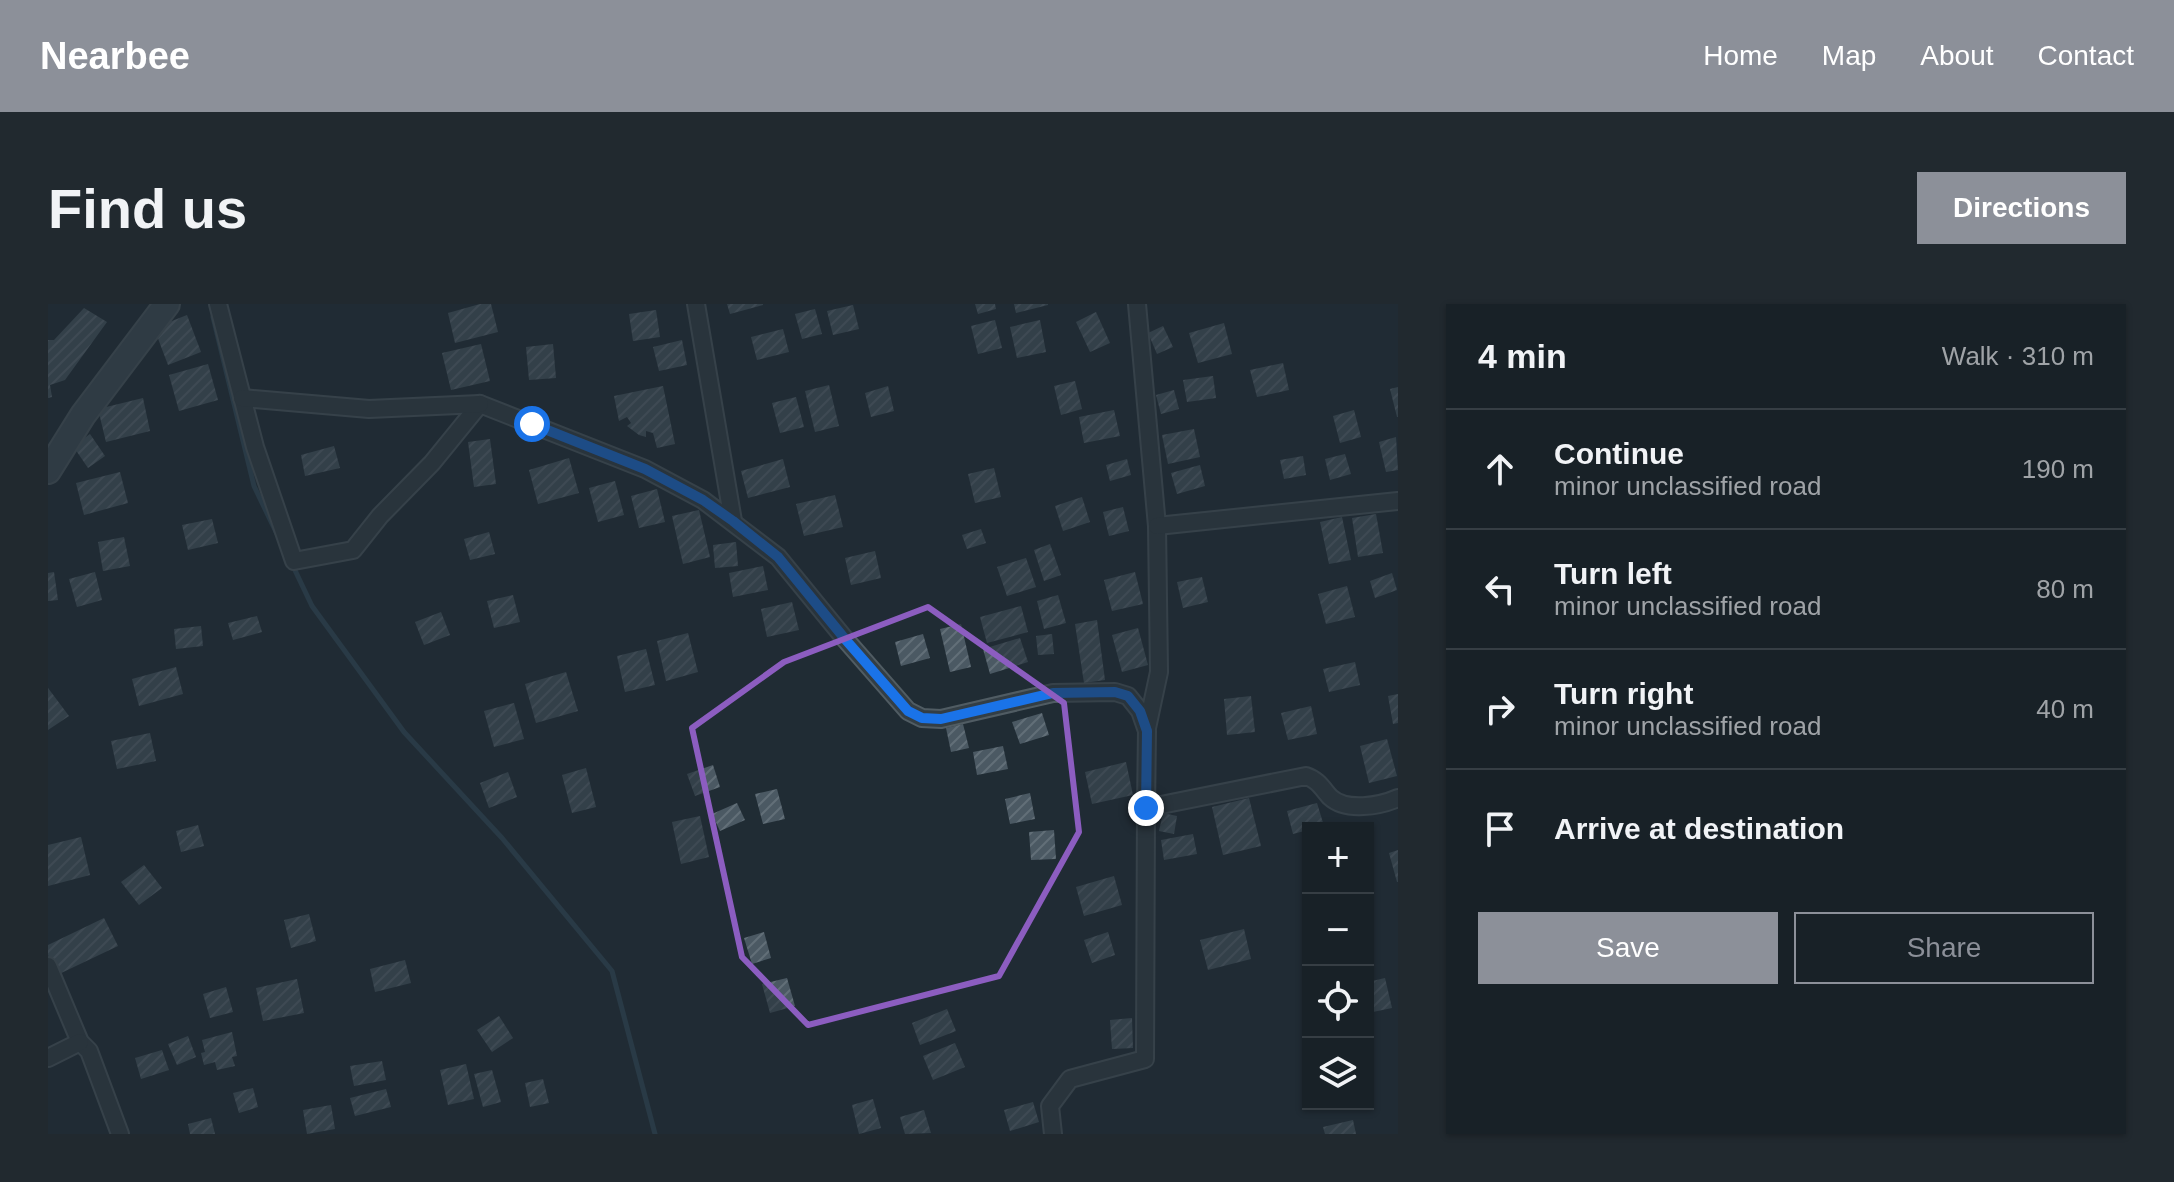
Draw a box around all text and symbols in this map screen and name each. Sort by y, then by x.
text: Nearbee [40,35,190,77]
text: Home [1703,40,1778,71]
text: Map [1822,40,1876,71]
text: About [1920,40,1994,71]
text: Contact [2038,40,2134,71]
button: Directions [1917,172,2126,244]
text: Find us [48,177,247,240]
text: 4 min [1478,337,1567,375]
text: Walk · 310 m [1942,341,2094,371]
route start [514,406,550,442]
text: Continue [1554,437,1684,470]
icon: ahead [1478,447,1522,491]
text: 190 m [2022,454,2094,484]
text: minor unclassified road [1554,471,1821,501]
text: Turn left [1554,557,1672,590]
icon: left [1478,567,1522,611]
text: 80 m [2036,574,2094,604]
text: minor unclassified road [1554,591,1821,621]
text: Turn right [1554,677,1693,710]
icon: right [1478,687,1522,731]
text: 40 m [2036,694,2094,724]
text: minor unclassified road [1554,711,1821,741]
route end [1128,790,1164,826]
icon: arrive [1478,807,1522,851]
text: Arrive at destination [1554,812,1844,845]
map controls [1302,822,1374,1110]
button: + [1302,822,1374,894]
button: − [1302,894,1374,966]
button: Save [1478,912,1778,984]
button: Share [1794,912,2094,984]
button: locate [1302,966,1374,1038]
button: layers [1302,1038,1374,1110]

